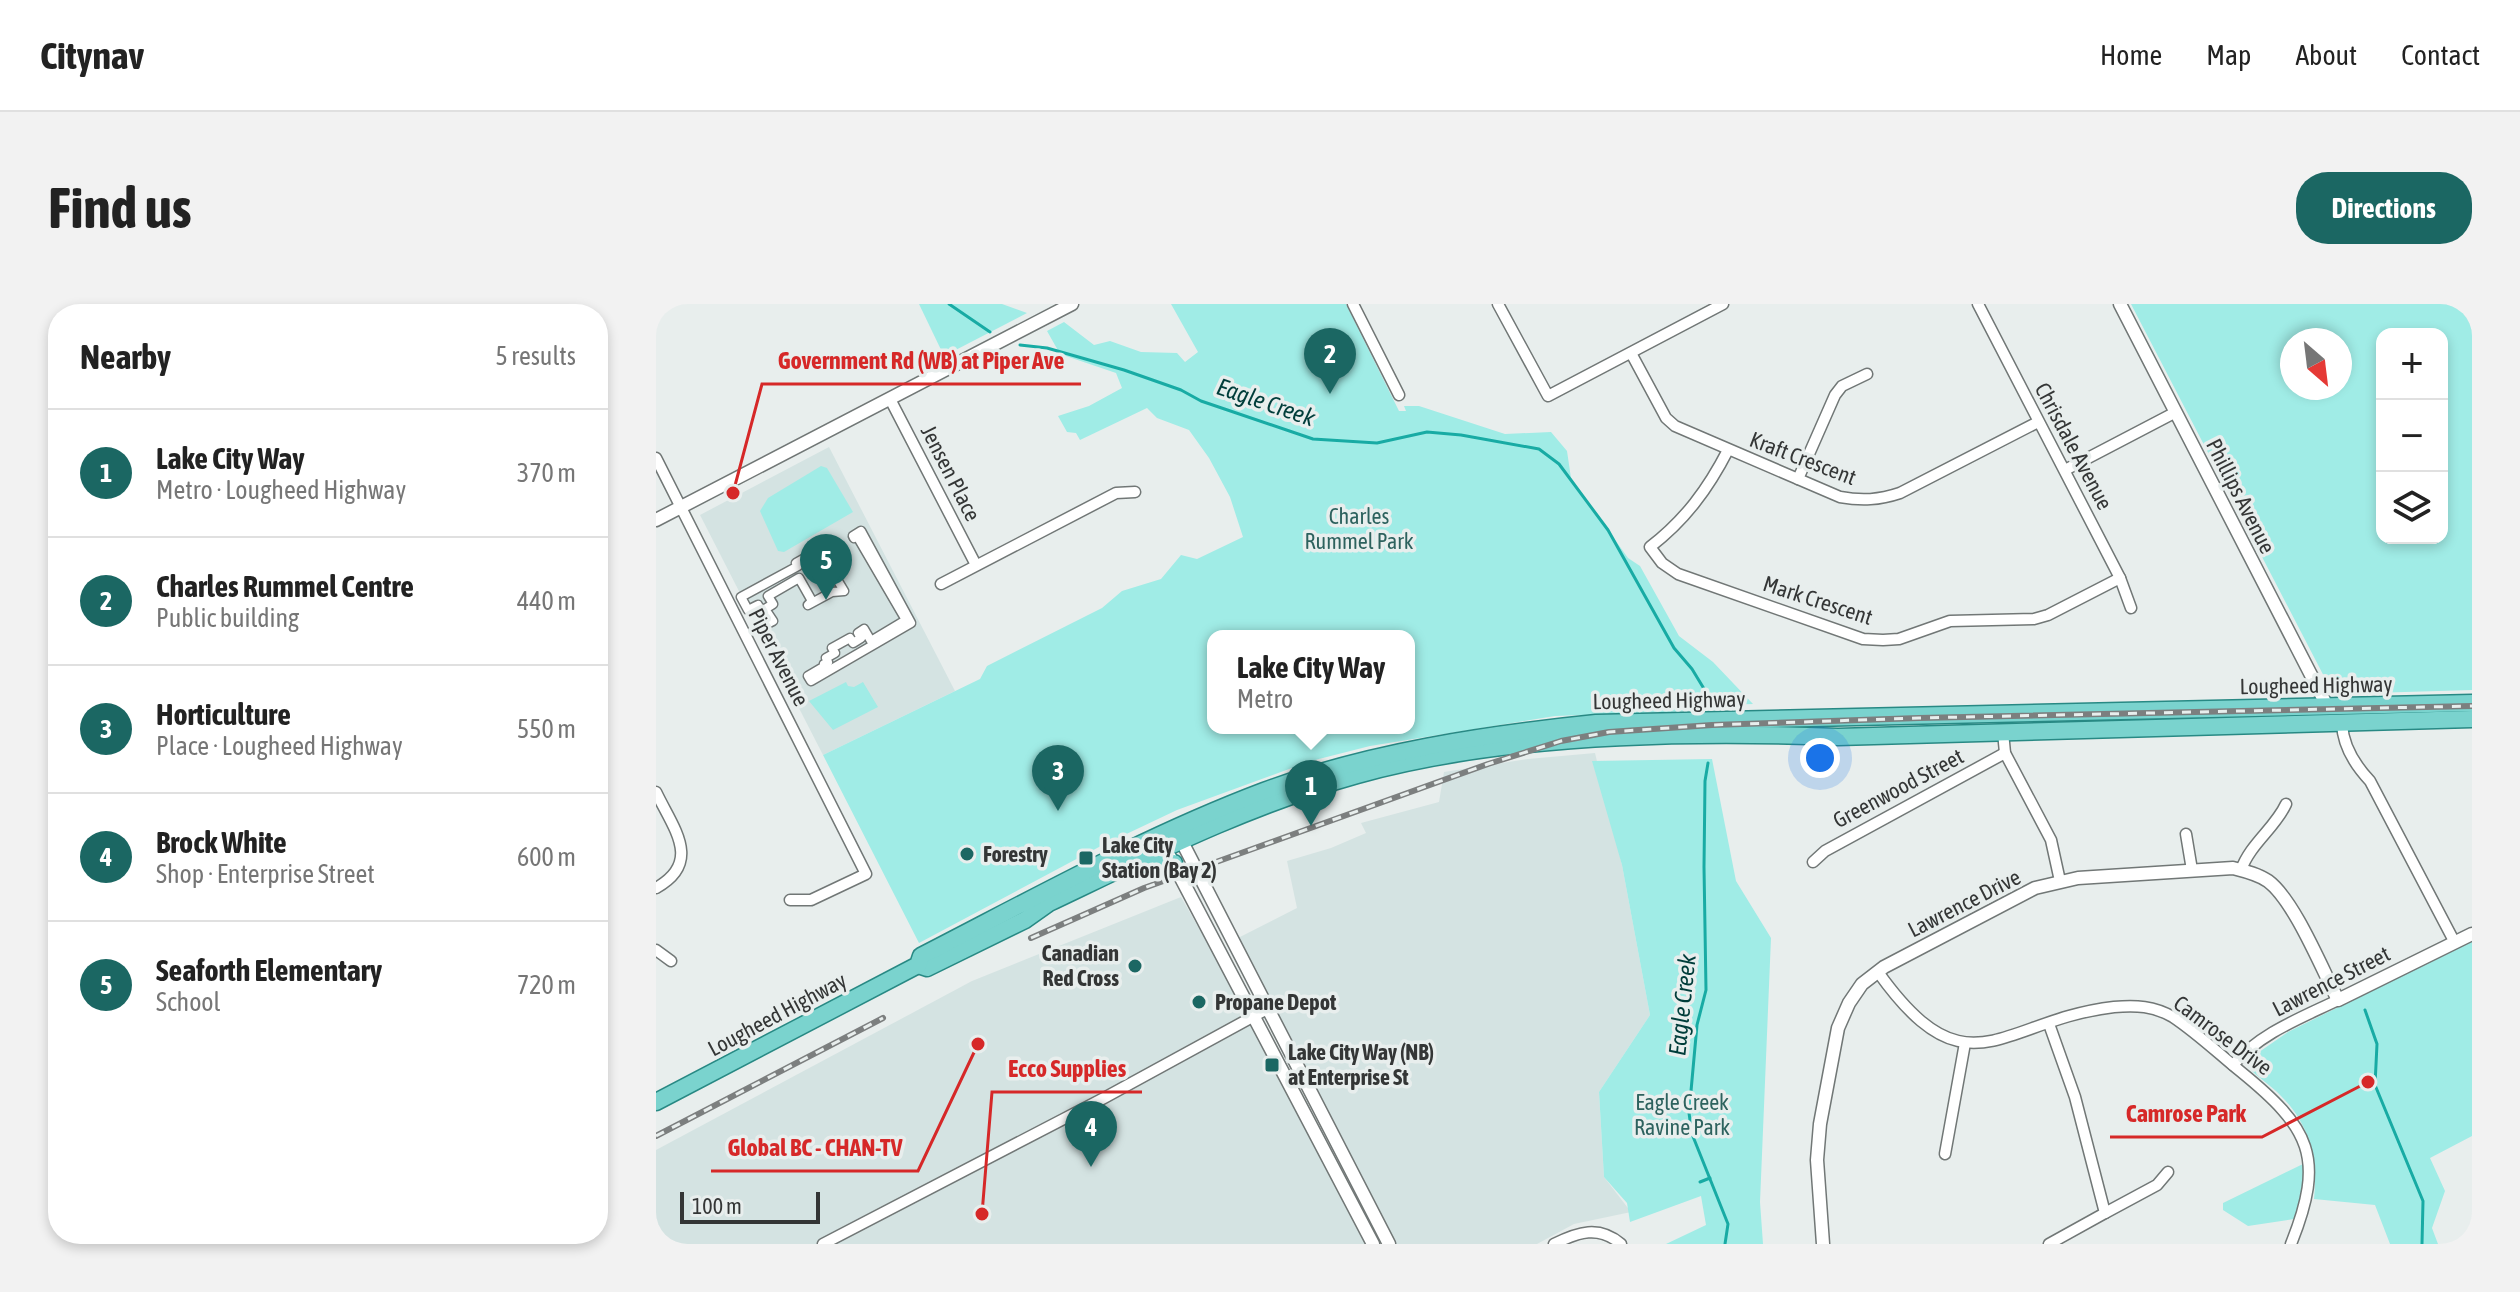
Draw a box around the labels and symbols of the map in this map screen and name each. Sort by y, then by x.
pin: 2 [1304,328,1356,394]
north arrow [2280,328,2352,400]
callout: Government Rd (WB) at Piper Ave [762,336,1081,384]
text: Government Rd (WB) at Piper Ave [778,347,1064,374]
water label: Eagle Creek [1213,373,1319,431]
street label: Chrisdale Avenue [2030,378,2118,514]
street label: Jensen Place [916,421,986,525]
street label: Kraft Crescent [1746,426,1860,490]
street label: Phillips Avenue [2201,434,2281,558]
park label: Charles Rummel Park [1305,503,1414,554]
pin: 5 [800,534,852,600]
street label: Mark Crescent [1760,570,1876,630]
street label: Piper Avenue [743,604,815,710]
street label: Lougheed Highway [2239,671,2393,699]
street label: Lougheed Highway [1592,686,1746,714]
your location [1800,738,1840,778]
street label: Greenwood Street [1828,743,1968,833]
pin: 3 [1032,745,1084,811]
pin: 1 [1285,760,1337,826]
place label: Lake City Station (Bay 2) [1102,832,1217,883]
place label: Forestry [983,841,1048,867]
marker: Forestry [958,845,976,863]
marker: Lake City Station (Bay 2) [1077,849,1095,867]
street label: Lawrence Drive [1903,864,2025,942]
place label: Canadian Red Cross [1042,940,1119,991]
street label: Lawrence Street [2268,940,2394,1022]
water label: Eagle Creek [1663,952,1701,1057]
marker: Canadian Red Cross [1126,957,1144,975]
street label: Lougheed Highway [703,967,851,1061]
place label: Propane Depot [1215,989,1337,1015]
street label: Camrose Drive [2169,990,2277,1080]
marker: Propane Depot [1190,993,1208,1011]
place label: Lake City Way (NB) at Enterprise St [1288,1039,1434,1090]
callout: Ecco Supplies [992,1044,1142,1092]
text: Ecco Supplies [1008,1055,1127,1082]
marker: Lake City Way (NB) at Enterprise St [1263,1056,1281,1074]
park label: Eagle Creek Ravine Park [1634,1089,1730,1140]
callout: Camrose Park [2110,1089,2262,1137]
text: Camrose Park [2126,1100,2247,1127]
pin: 4 [1065,1101,1117,1167]
callout: Global BC - CHAN-TV [711,1123,918,1171]
text: Global BC - CHAN-TV [728,1134,903,1161]
scale bar [680,1188,820,1224]

